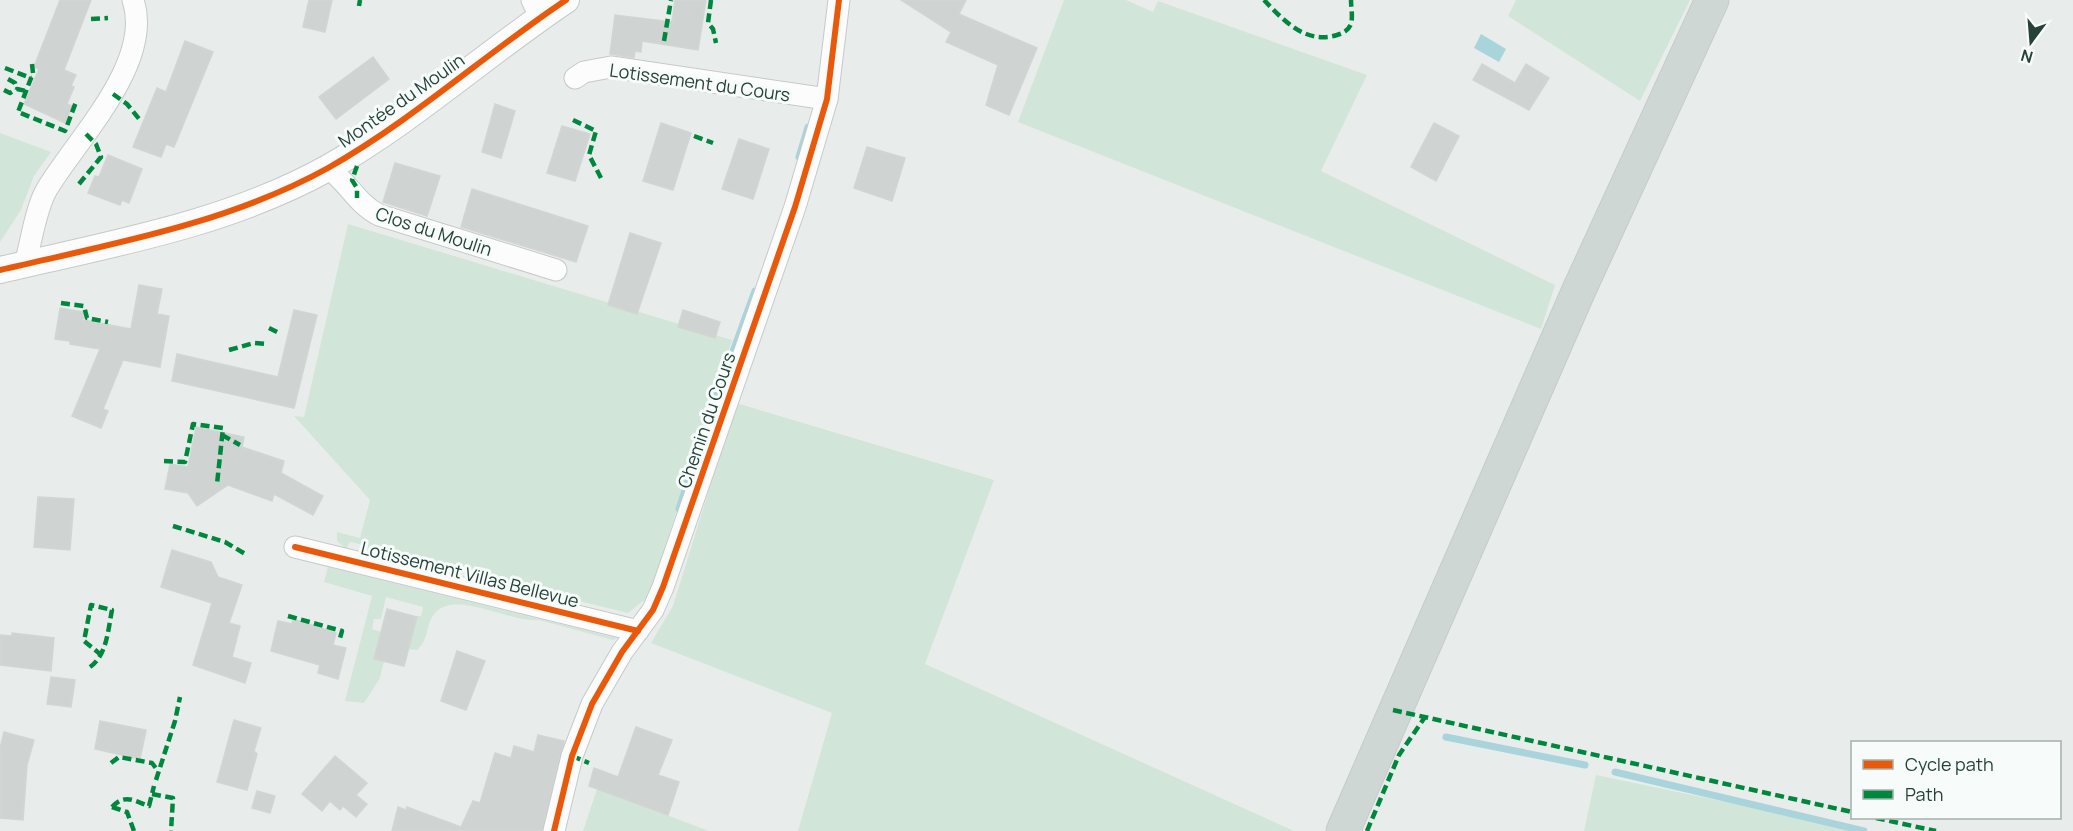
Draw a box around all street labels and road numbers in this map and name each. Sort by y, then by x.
street label: Montée du Moulin [333,47,469,153]
street label: Lotissement du Cours [608,57,792,107]
street label: Clos du Moulin [373,201,495,261]
street label: Chemin du Cours [671,349,741,491]
street label: Lotissement Villas Bellevue [358,535,582,613]

